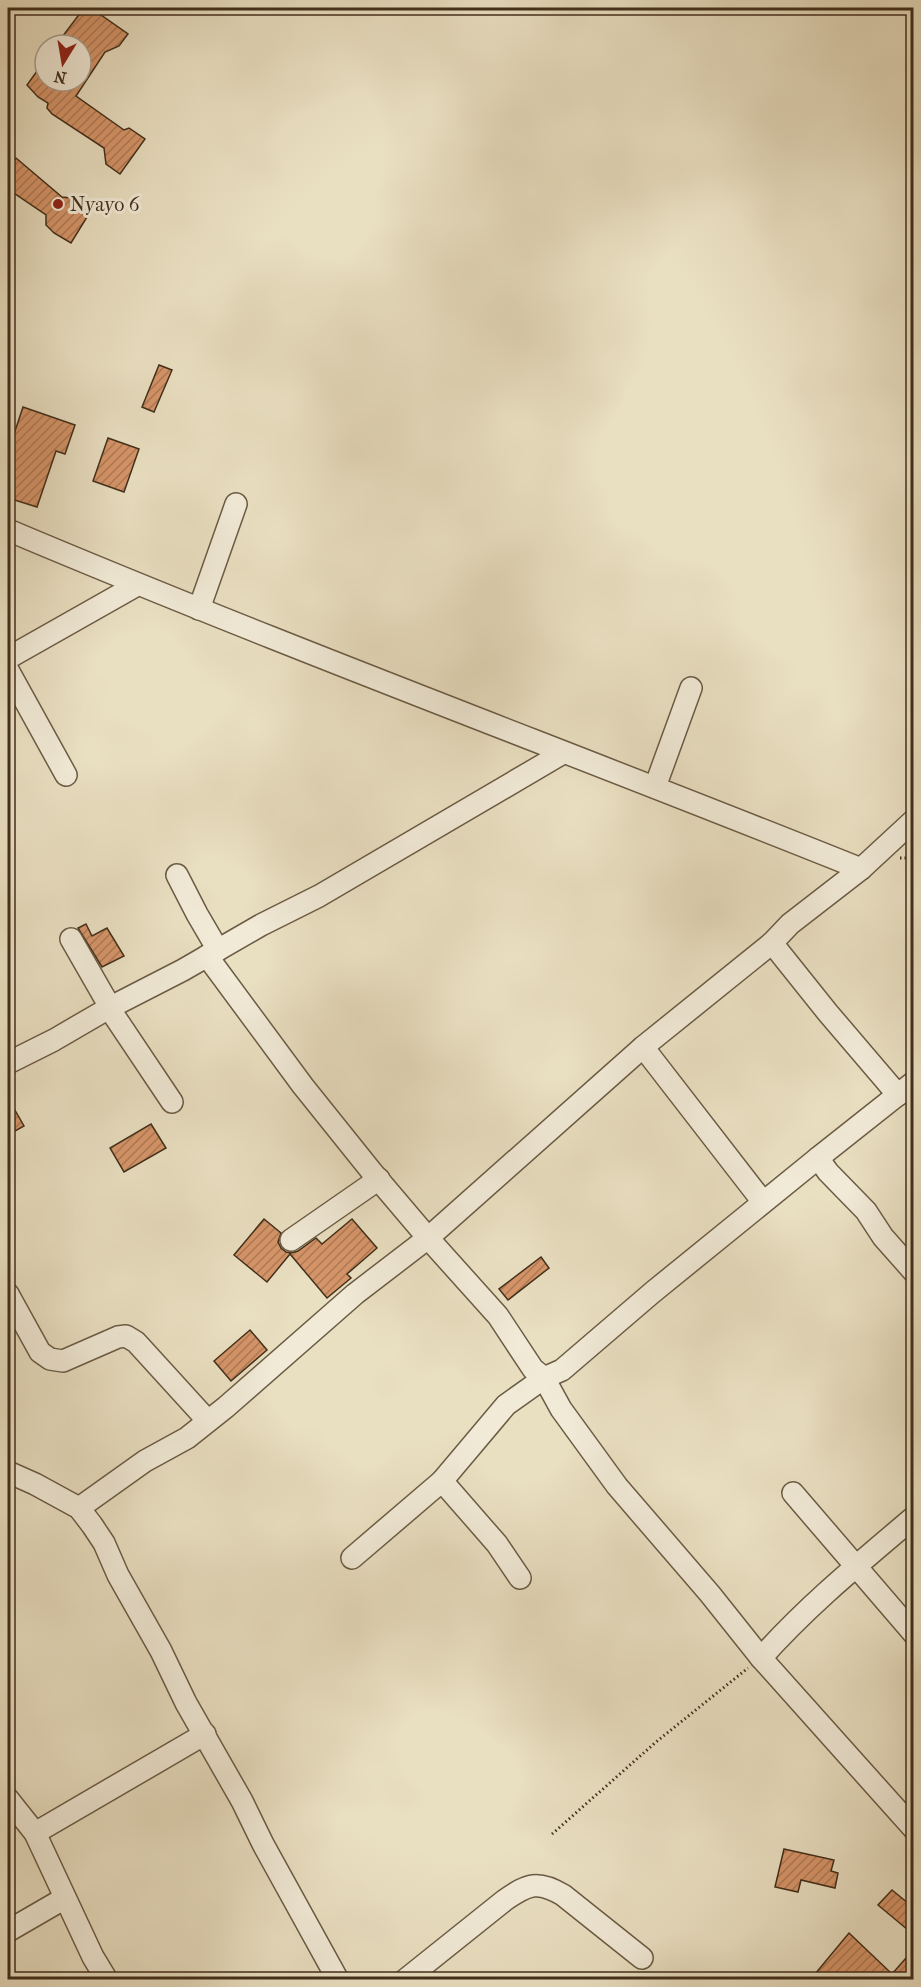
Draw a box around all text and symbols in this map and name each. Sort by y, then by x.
north arrow [33,33,93,93]
text: N [52,67,68,88]
place label: Nyayo 6 [70,193,140,216]
marker: Nyayo 6 [51,197,65,211]

